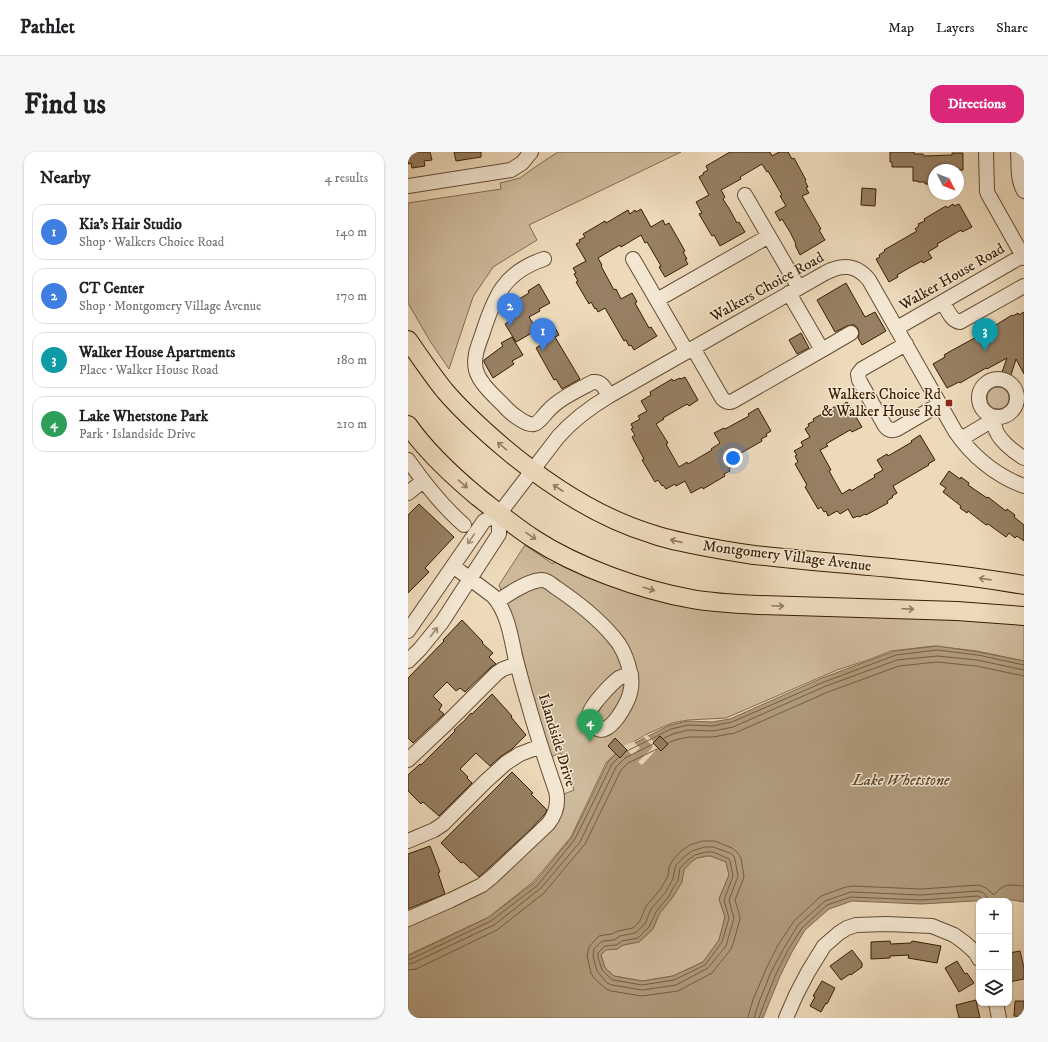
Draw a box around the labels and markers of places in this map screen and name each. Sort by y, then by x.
pin: 2 [497,293,523,326]
pin: 1 [530,318,556,351]
pin: 3 [972,318,998,351]
place label: Walkers Choice Rd & Walker House Rd [821,385,942,421]
marker: Walkers Choice Rd & Walker House Rd [944,398,954,408]
pin: 4 [577,709,603,742]

